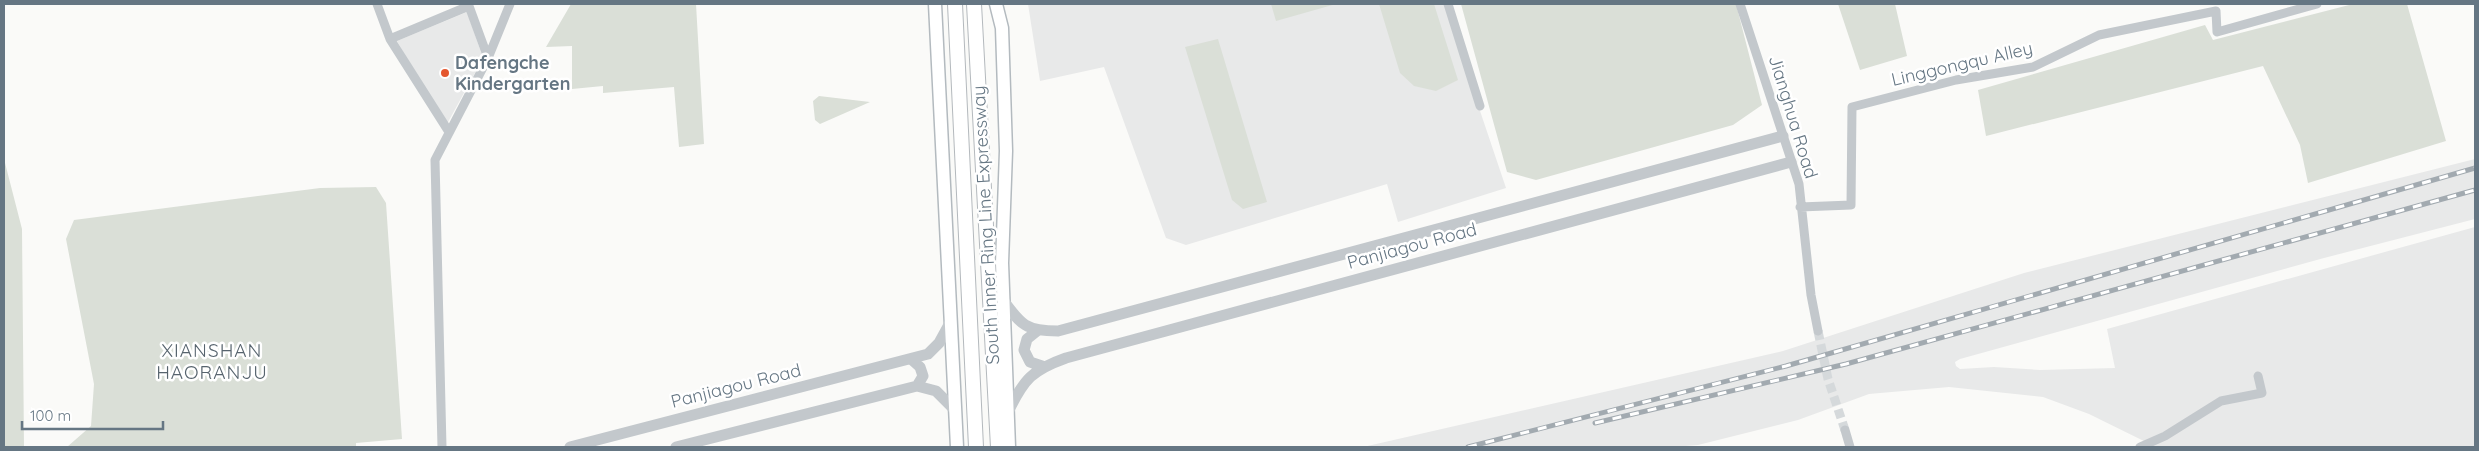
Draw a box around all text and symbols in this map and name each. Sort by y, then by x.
street label: Linggongqu Alley [1889,36,2035,91]
place label: Dafengche Kindergarten [455,51,570,95]
street label: Jianghua Road [1764,52,1823,181]
marker: Dafengche Kindergarten [439,67,451,79]
street label: South Inner Ring Line Expressway [967,85,1004,365]
street label: Panjiagou Road [1345,217,1479,274]
district label: XIANSHAN HAORANJU [156,338,268,384]
street label: Panjiagou Road [669,358,803,413]
scale bar [22,398,164,430]
text: 100 m [30,406,71,425]

